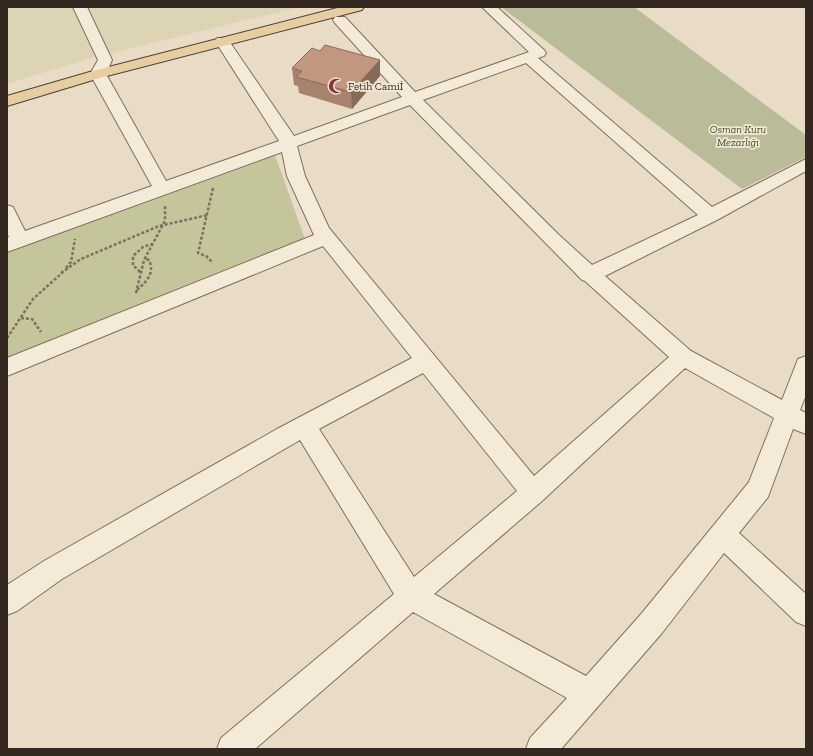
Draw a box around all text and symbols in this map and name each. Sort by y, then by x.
mosque icon: Fetih Camiİ [327,77,345,95]
place label: Fetih Camiİ [348,80,404,93]
park label: Osman Kuru Mezarlığı [710,123,767,149]

